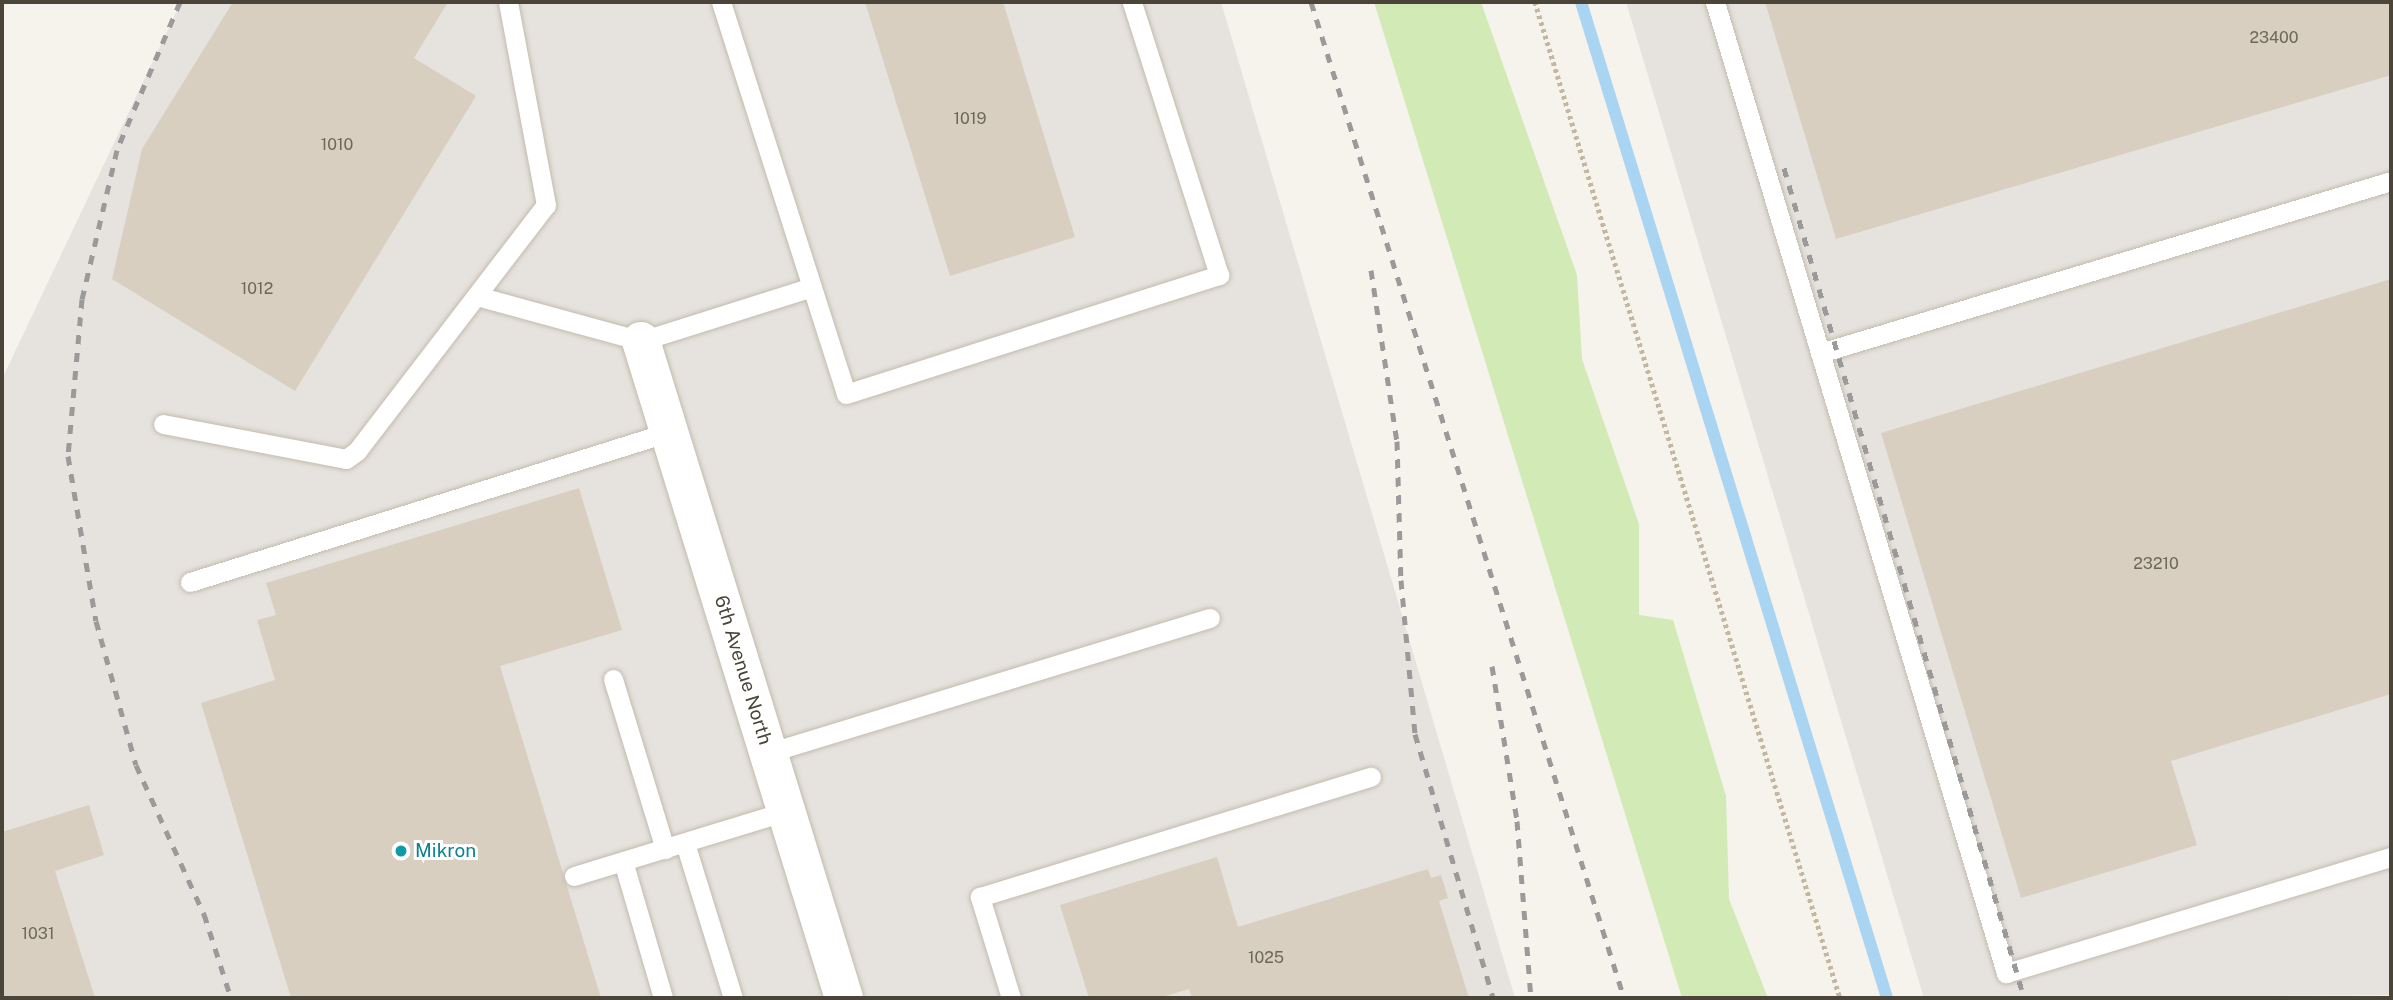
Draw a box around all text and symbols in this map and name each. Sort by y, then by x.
house number: 23400 [2249,28,2299,48]
house number: 1019 [954,109,986,129]
house number: 1010 [321,135,353,155]
house number: 1012 [241,279,273,299]
house number: 23210 [2133,554,2179,574]
street label: 6th Avenue North [709,593,777,747]
place label: Mikron [415,840,476,862]
marker: Mikron [393,843,409,859]
house number: 1031 [22,924,54,944]
house number: 1025 [1248,948,1284,968]

